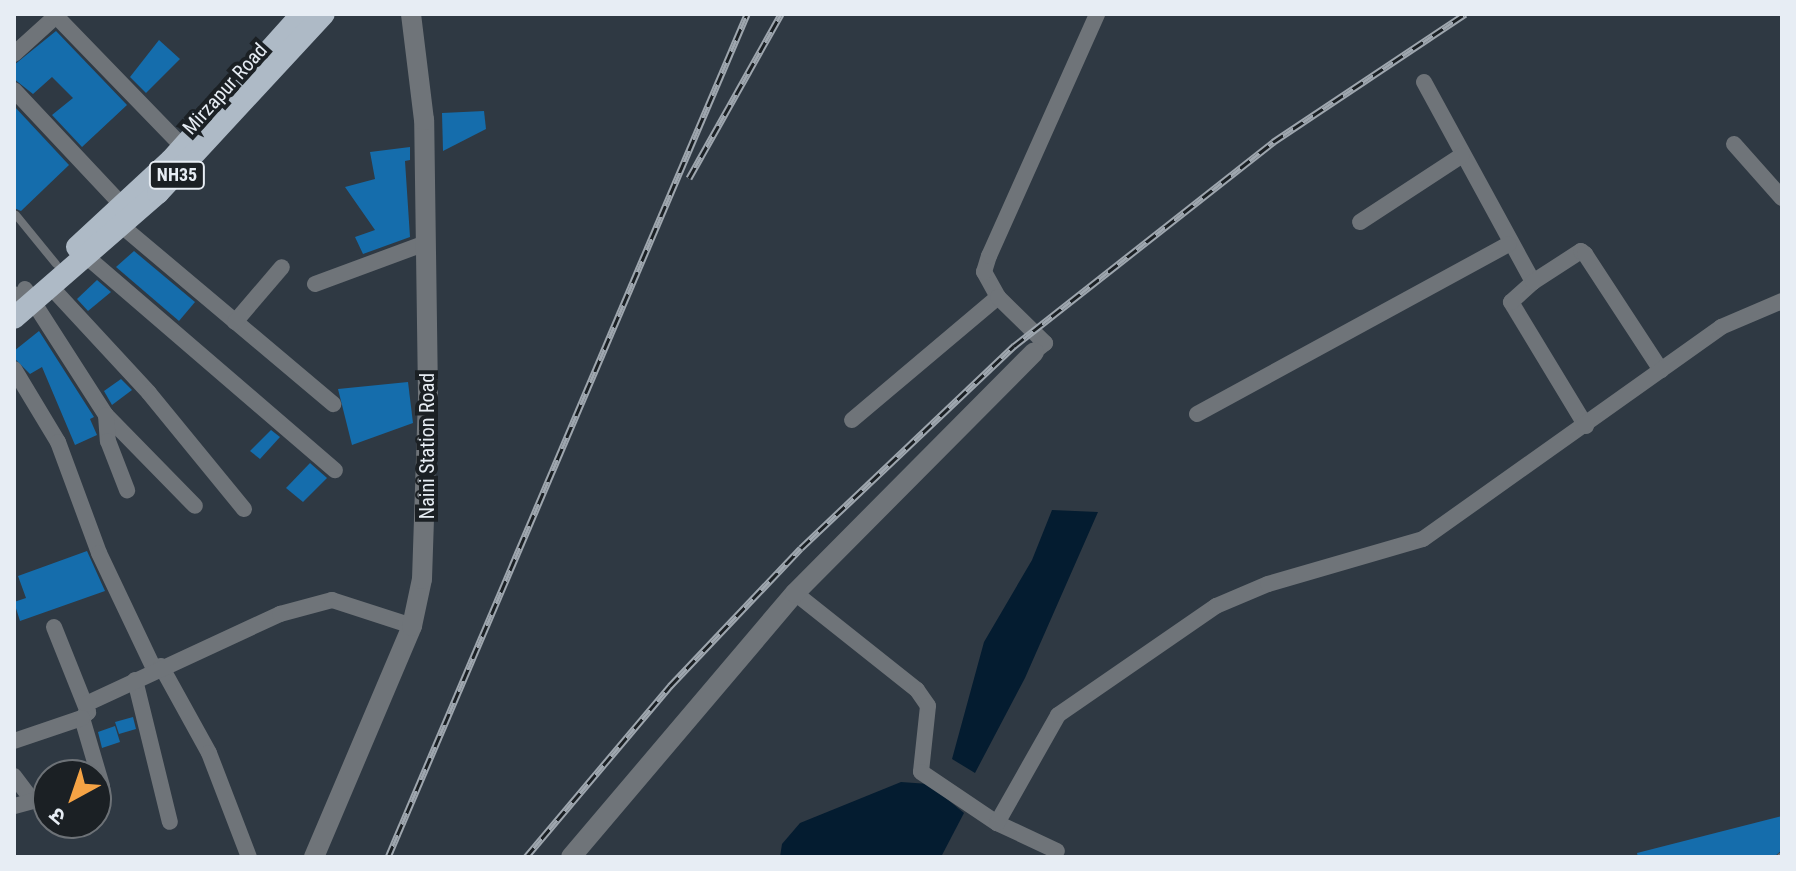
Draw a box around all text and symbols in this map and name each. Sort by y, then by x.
street label: Mirzapur Road [178,38,272,140]
road number: NH35 [147,161,207,189]
street label: Naini Station Road [415,373,439,519]
north arrow [32,759,112,839]
text: उ [45,803,71,830]

